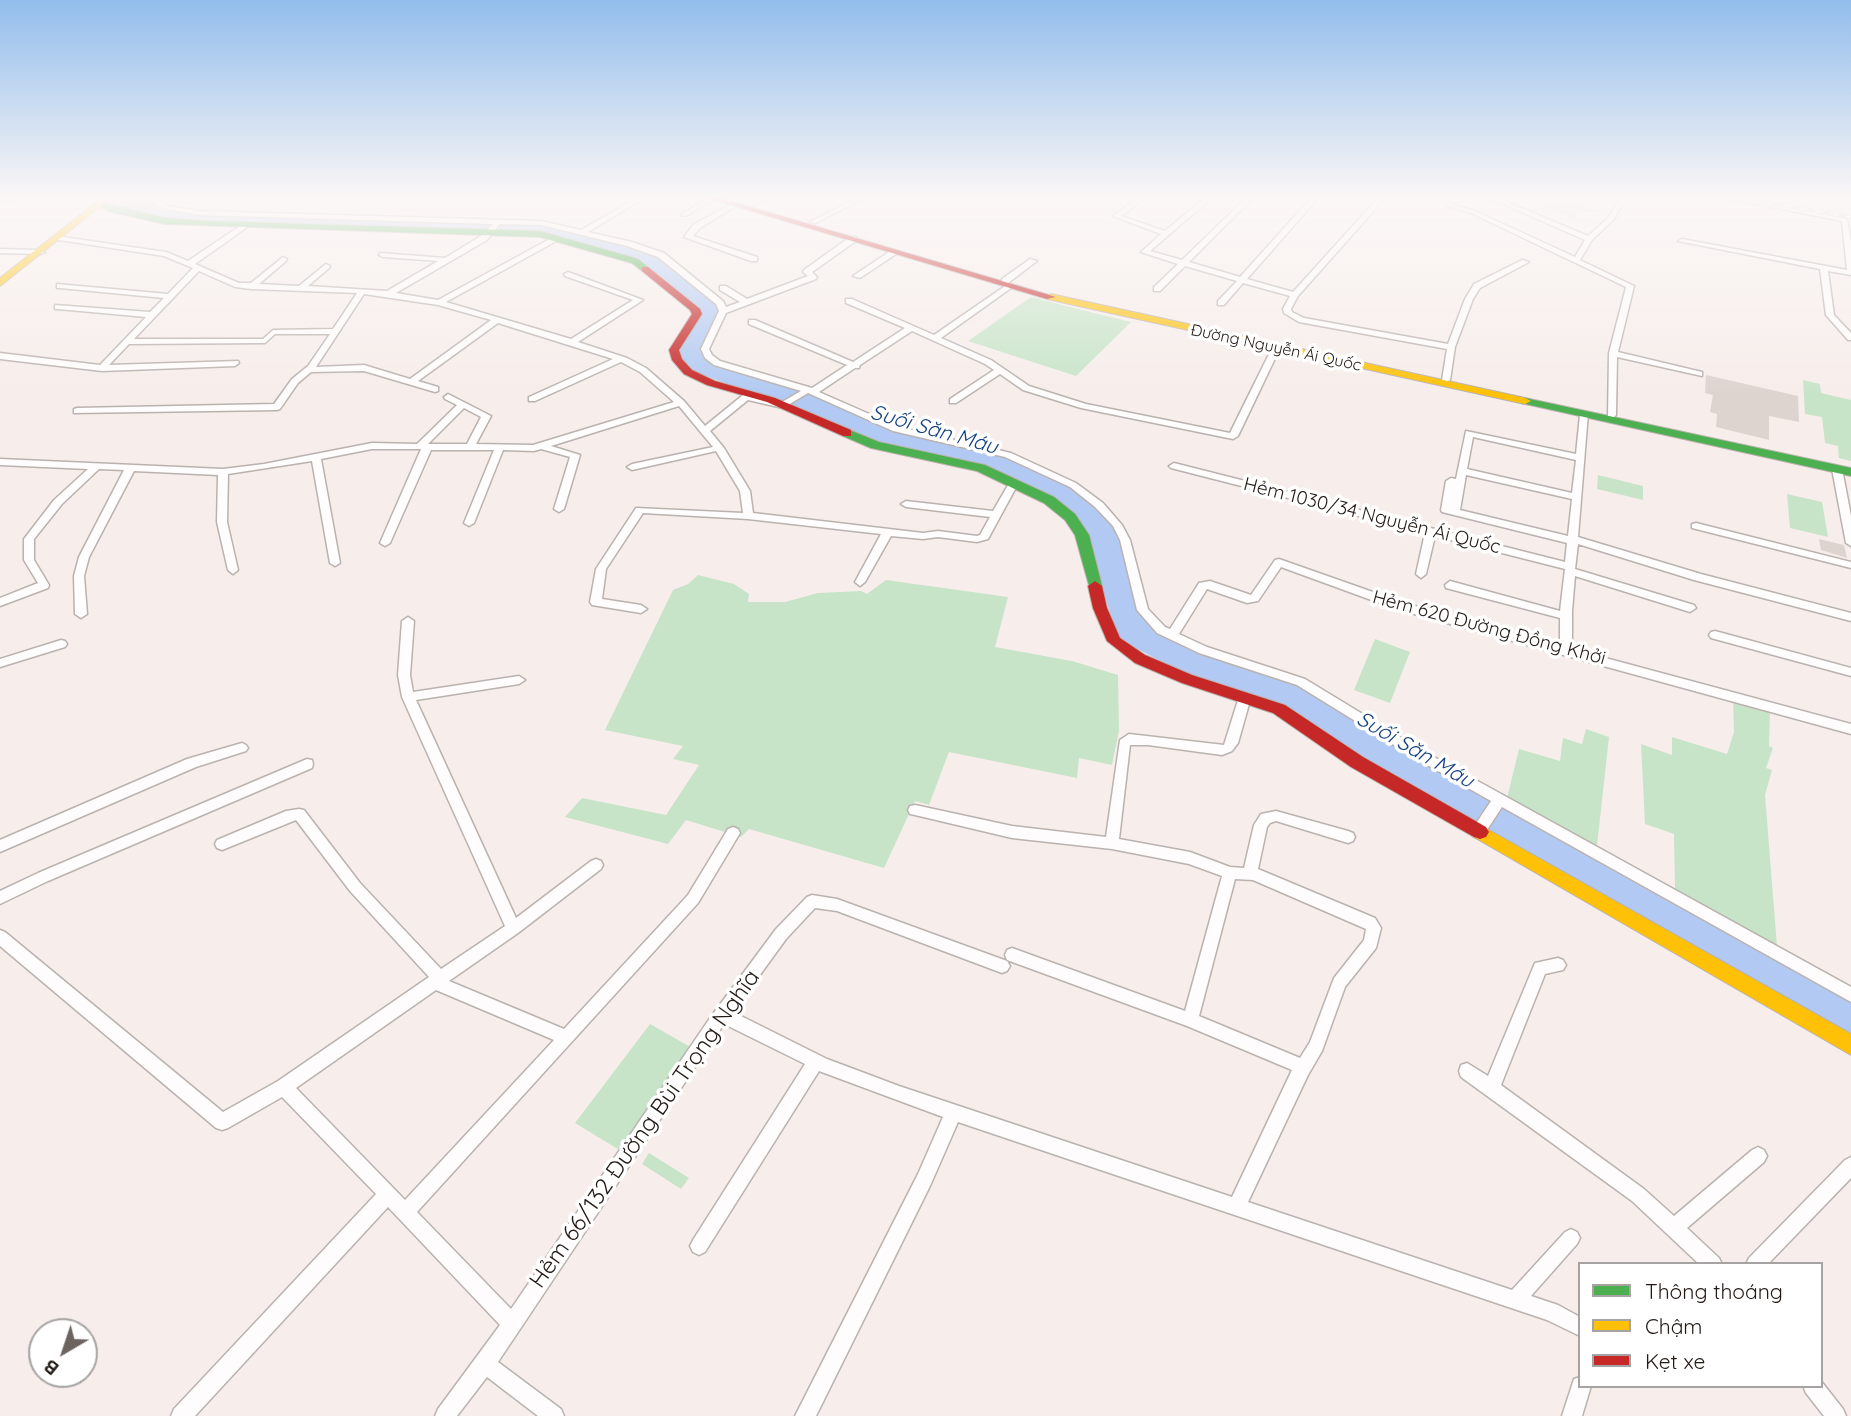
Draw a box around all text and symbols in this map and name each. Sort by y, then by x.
street label: Đường Nguyễn Ái Quốc [1189,321,1363,375]
water label: Suối Săn Máu [868,400,1000,460]
street label: Hẻm 1030/34 Nguyễn Ái Quốc [1241,473,1503,559]
street label: Hẻm 620 Đường Đồng Khởi [1370,586,1608,670]
water label: Suối Săn Máu [1352,706,1478,794]
street label: Hẻm 66/132 Đường Bùi Trọng Nghĩa [524,965,766,1293]
legend [1578,1262,1823,1388]
text: Thông thoáng [1645,1278,1783,1304]
text: Chậm [1645,1313,1703,1339]
north arrow [28,1318,98,1388]
text: Kẹt xe [1645,1348,1705,1374]
text: B [39,1355,63,1381]

